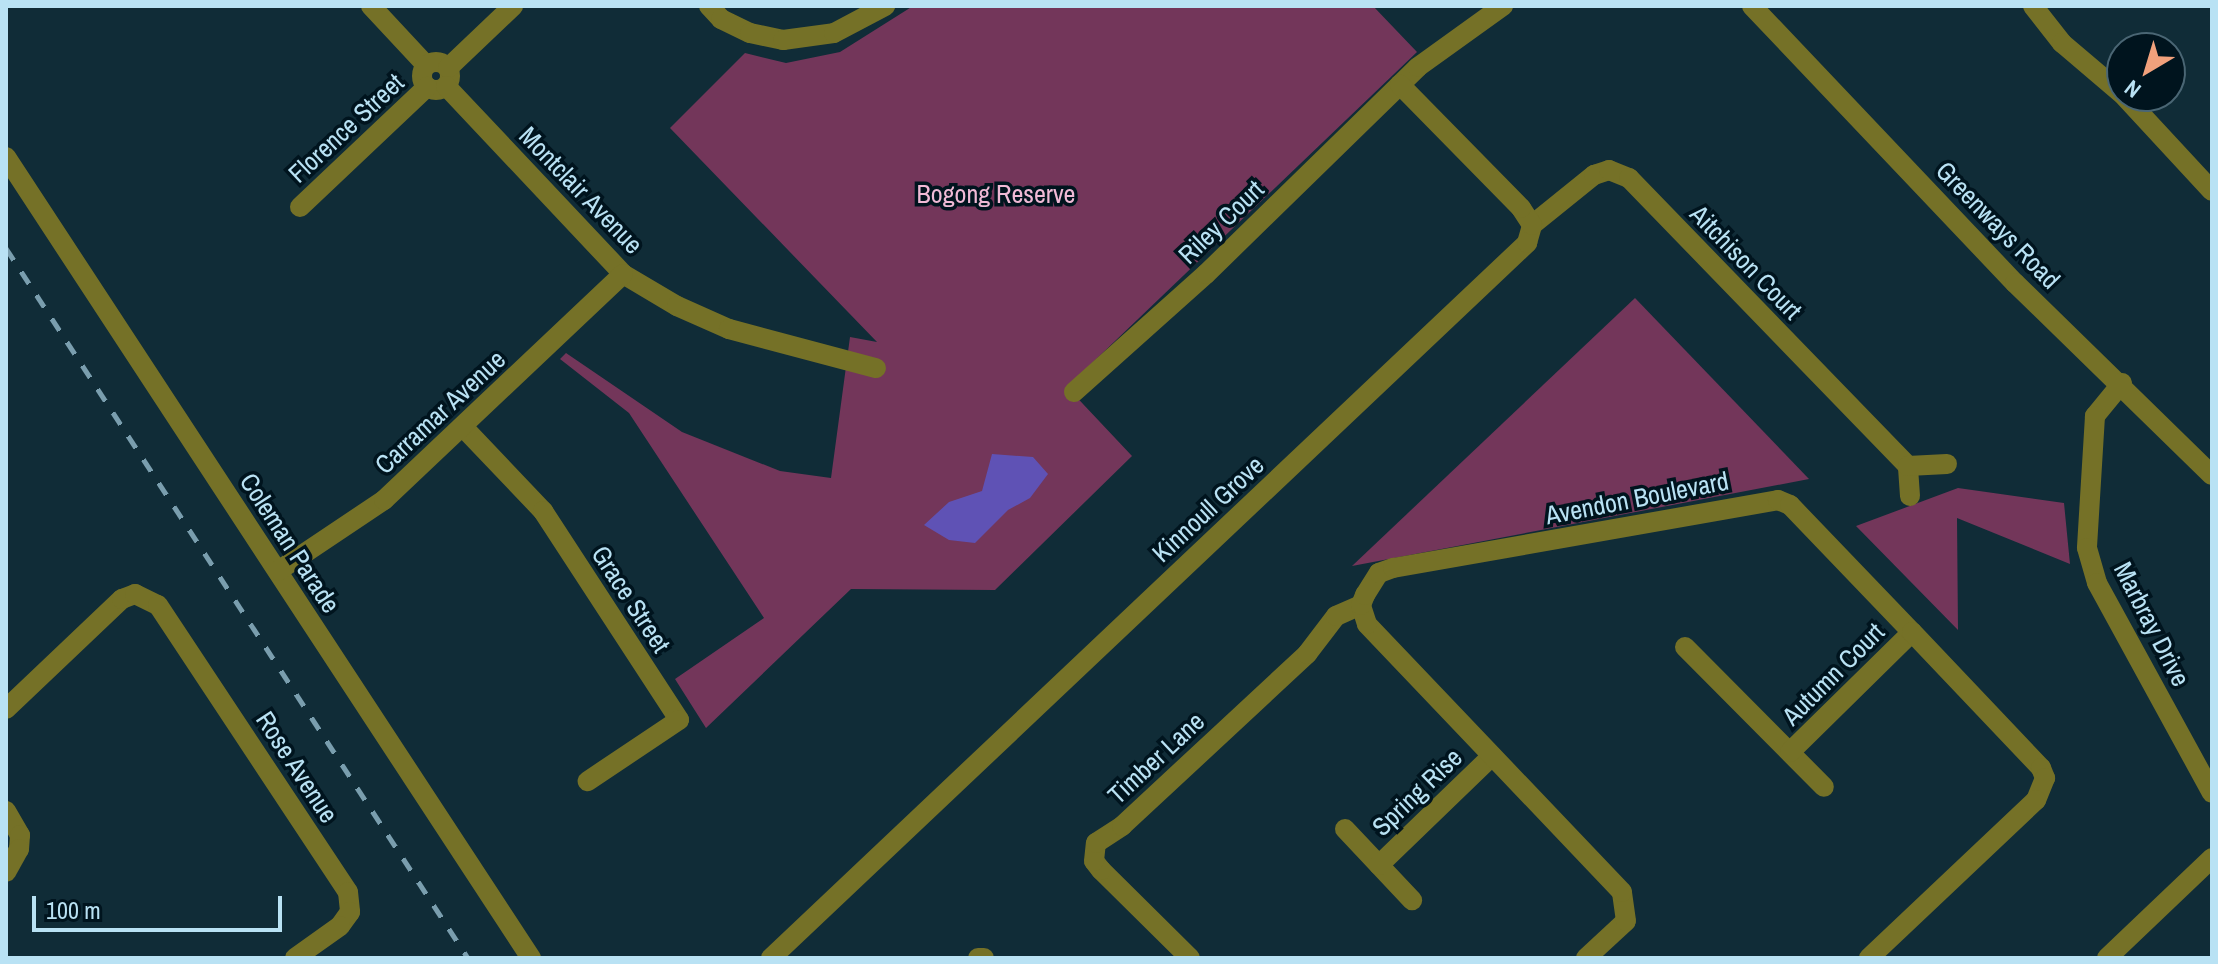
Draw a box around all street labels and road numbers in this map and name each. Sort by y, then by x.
street label: Florence Street [282,67,410,189]
street label: Montclair Avenue [512,120,650,260]
street label: Greenways Road [1930,155,2066,295]
street label: Riley Court [1172,174,1270,270]
street label: Aitchison Court [1684,198,1808,326]
street label: Carramar Avenue [368,343,512,481]
street label: Kinnoull Grove [1146,450,1270,568]
street label: Avendon Boulevard [1543,465,1731,531]
street label: Coleman Parade [233,467,347,619]
street label: Grace Street [585,540,677,658]
street label: Marbray Drive [2107,557,2197,691]
street label: Autumn Court [1775,616,1891,732]
street label: Rose Avenue [249,705,345,829]
street label: Timber Lane [1101,706,1211,810]
street label: Spring Rise [1366,742,1468,842]

